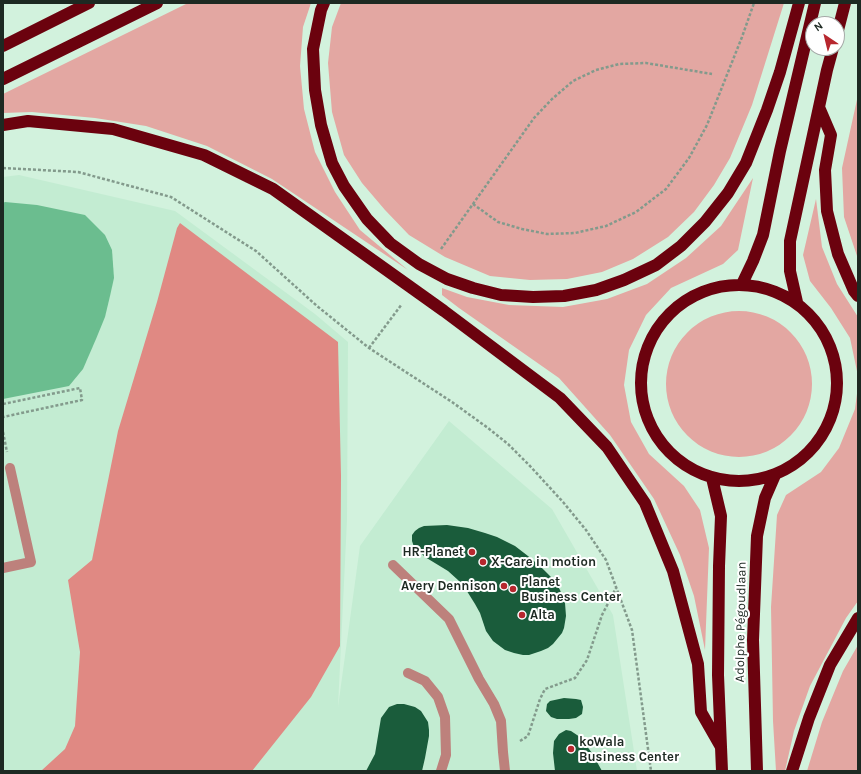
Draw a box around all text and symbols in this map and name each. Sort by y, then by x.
north arrow [805,16,845,56]
text: N [811,19,825,34]
place label: HR-Planet [402,544,464,560]
marker: HR-Planet [467,547,477,557]
place label: X-Care in motion [491,554,596,570]
marker: X-Care in motion [478,557,488,567]
street label: Adolphe Pégoudlaan [732,561,750,683]
place label: Planet Business Center [521,574,621,605]
place label: Avery Dennison [401,578,496,594]
marker: Avery Dennison [499,581,509,591]
marker: Planet Business Center [508,584,518,594]
place label: Alta [530,607,555,623]
marker: Alta [517,610,527,620]
place label: koWala Business Center [579,734,679,765]
marker: koWala Business Center [566,744,576,754]

